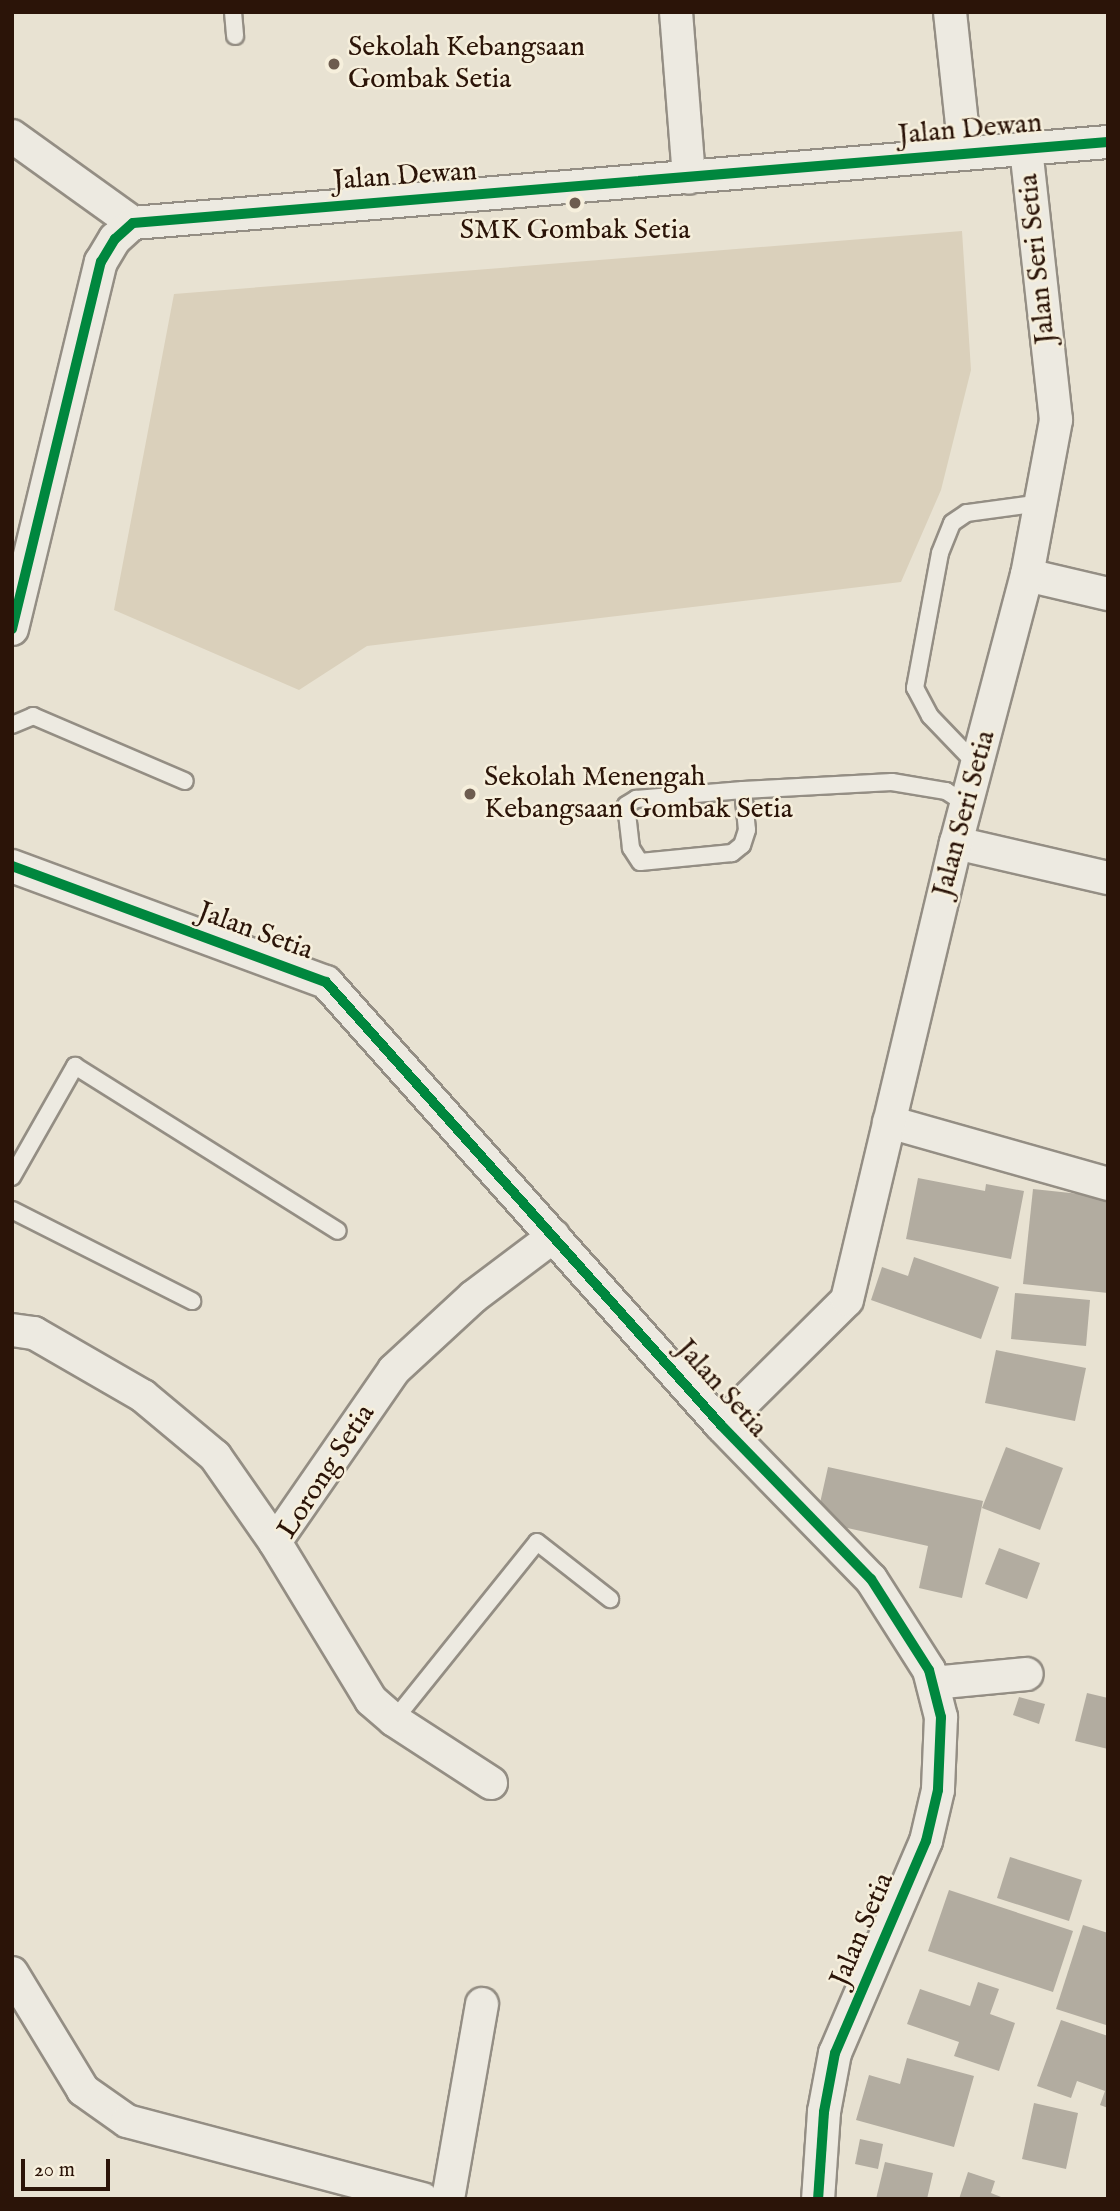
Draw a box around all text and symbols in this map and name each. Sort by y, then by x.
place label: Sekolah Kebangsaan Gombak Setia [348,31,585,97]
marker: Sekolah Kebangsaan Gombak Setia [326,56,342,72]
street label: Jalan Dewan [897,107,1043,153]
street label: Jalan Dewan [332,155,478,199]
street label: Jalan Seri Setia [1012,172,1064,346]
marker: SMK Gombak Setia [567,195,583,211]
place label: SMK Gombak Setia [460,214,690,248]
street label: Jalan Seri Setia [927,727,1003,901]
place label: Sekolah Menengah Kebangsaan Gombak Setia [484,761,793,827]
marker: Sekolah Menengah Kebangsaan Gombak Setia [462,786,478,802]
street label: Jalan Setia [193,896,317,968]
street label: Jalan Setia [668,1333,774,1445]
street label: Lorong Setia [271,1399,383,1545]
street label: Jalan Setia [824,1868,902,1992]
scale bar [24,2144,114,2188]
text: 20 m [34,2157,75,2184]

